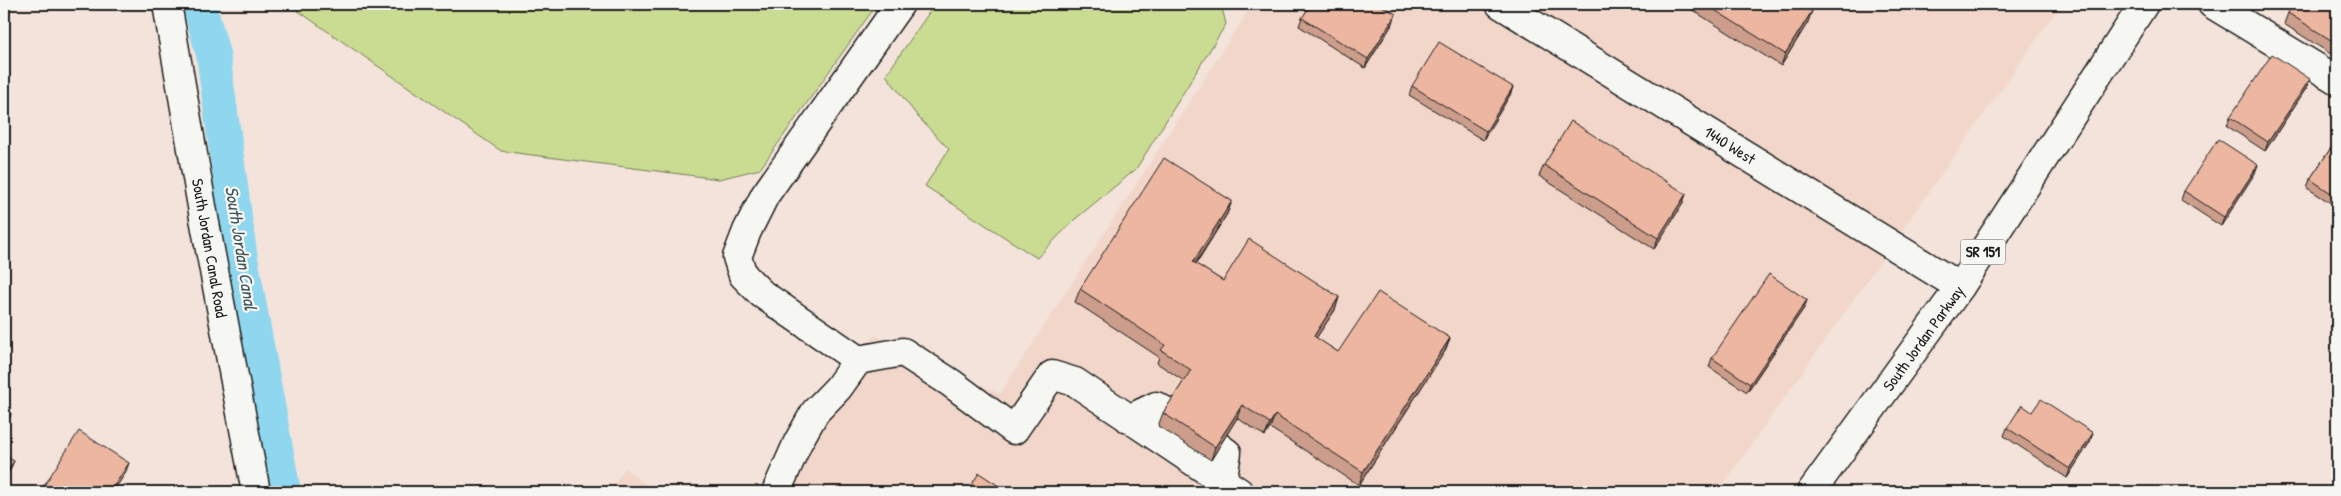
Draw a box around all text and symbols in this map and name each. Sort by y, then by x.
street label: 1440 West [1700,121,1760,170]
street label: South Jordan Canal Road [187,177,233,319]
water label: South Jordan Canal [219,184,264,313]
road number: SR 151 [1960,240,2006,264]
street label: South Jordan Parkway [1877,281,1969,395]

